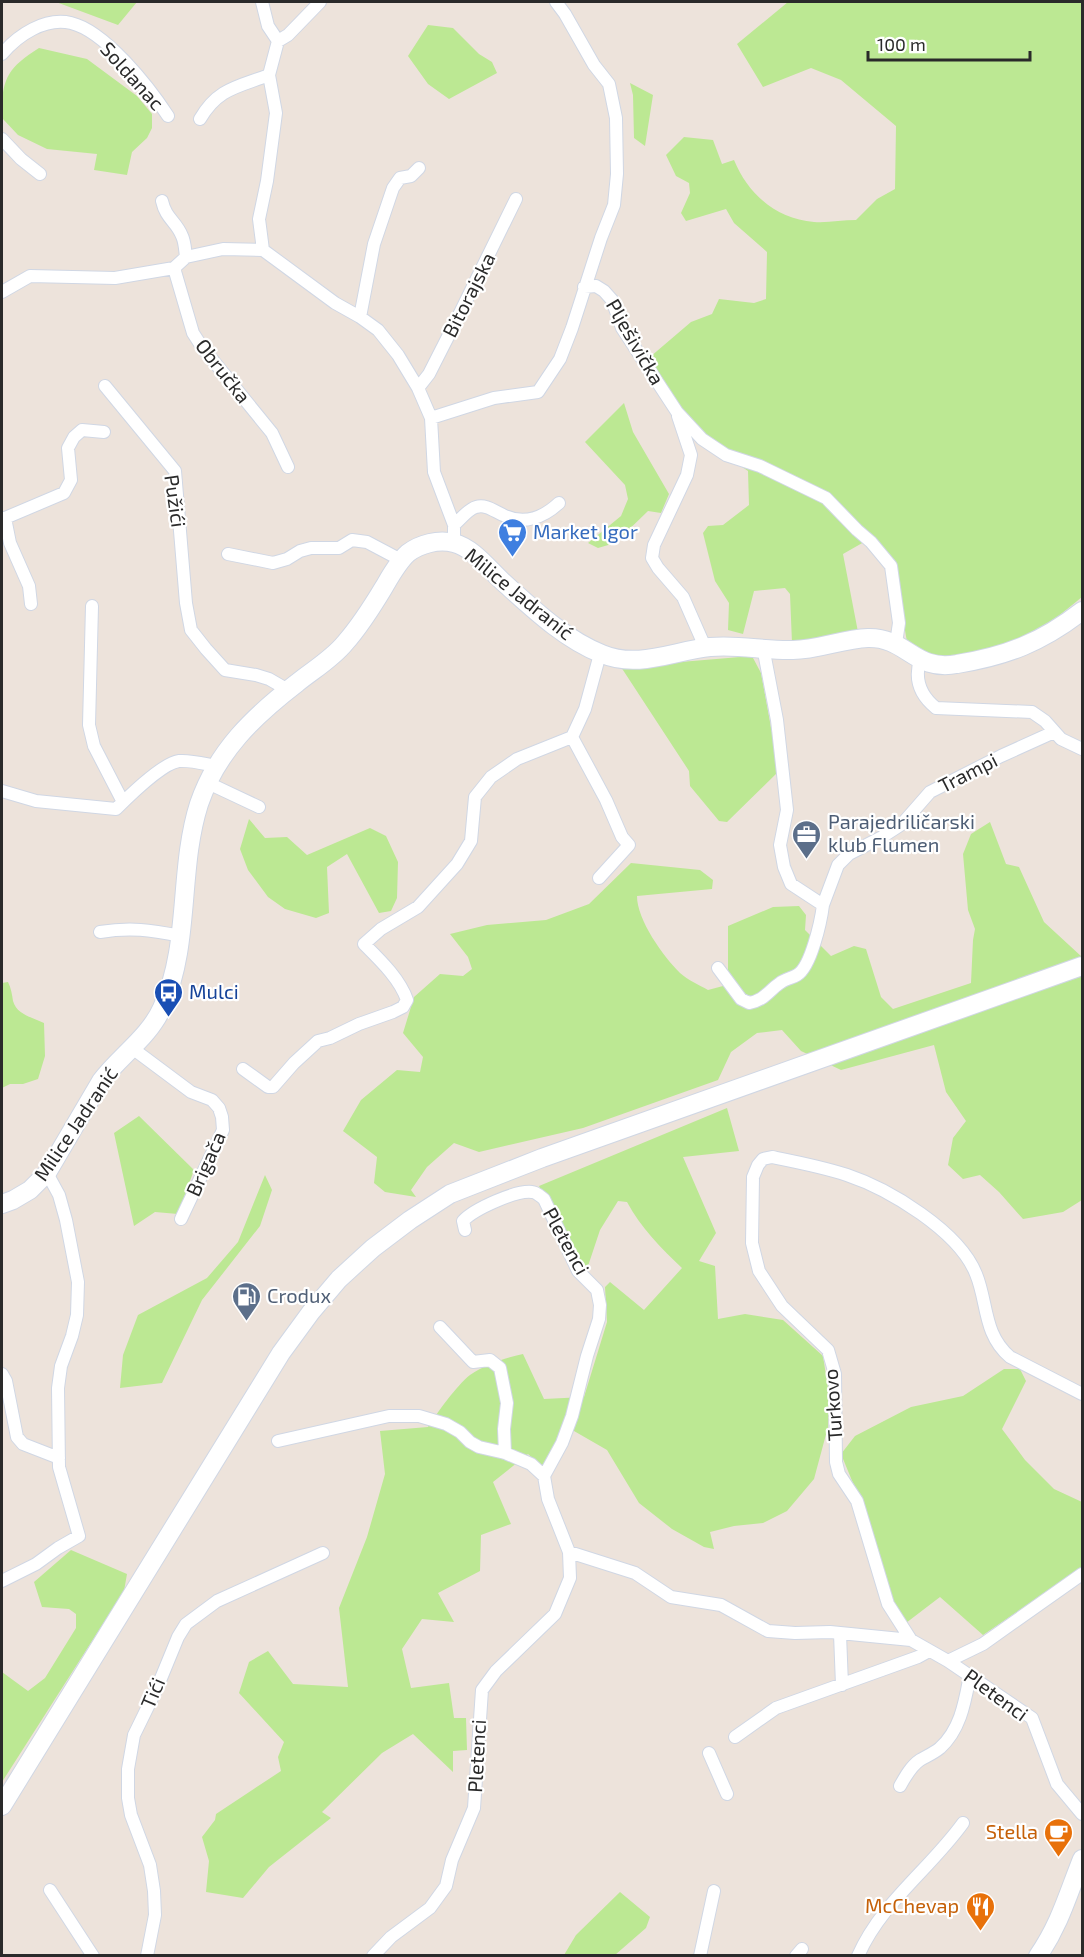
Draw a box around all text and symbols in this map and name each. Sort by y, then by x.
scale bar [868,24,1030,62]
text: 100 m [877,33,926,55]
street label: Soldanac [96,36,170,114]
street label: Bitorajska [437,248,500,341]
street label: Plješivička [602,294,670,389]
street label: Obručka [191,333,256,407]
street label: Pužići [160,473,192,529]
supermarket icon: Market Igor [496,516,528,558]
place label: Market Igor [533,519,638,543]
street label: Milice Jadranić [461,542,579,644]
street label: Trampi [934,747,1001,797]
place label: Parajedriličarski klub Flumen [828,809,975,856]
office icon: Parajedriličarski klub Flumen [791,818,823,860]
bus stop icon: Mulci [152,976,184,1018]
place label: Mulci [189,979,239,1003]
street label: Milice Jadranić [28,1062,122,1185]
street label: Brigača [180,1128,230,1200]
street label: Pletenci [539,1203,595,1278]
fuel station icon: Crodux [230,1280,262,1322]
place label: Crodux [267,1283,331,1307]
street label: Turkovo [818,1368,846,1442]
street label: Pletenci [960,1663,1033,1725]
street label: Tići [135,1674,169,1712]
street label: Pletenci [462,1719,490,1793]
cafe icon: Stella [1043,1816,1075,1858]
place label: Stella [986,1819,1038,1843]
restaurant icon: McChevap [964,1890,996,1932]
place label: McChevap [865,1893,959,1917]

